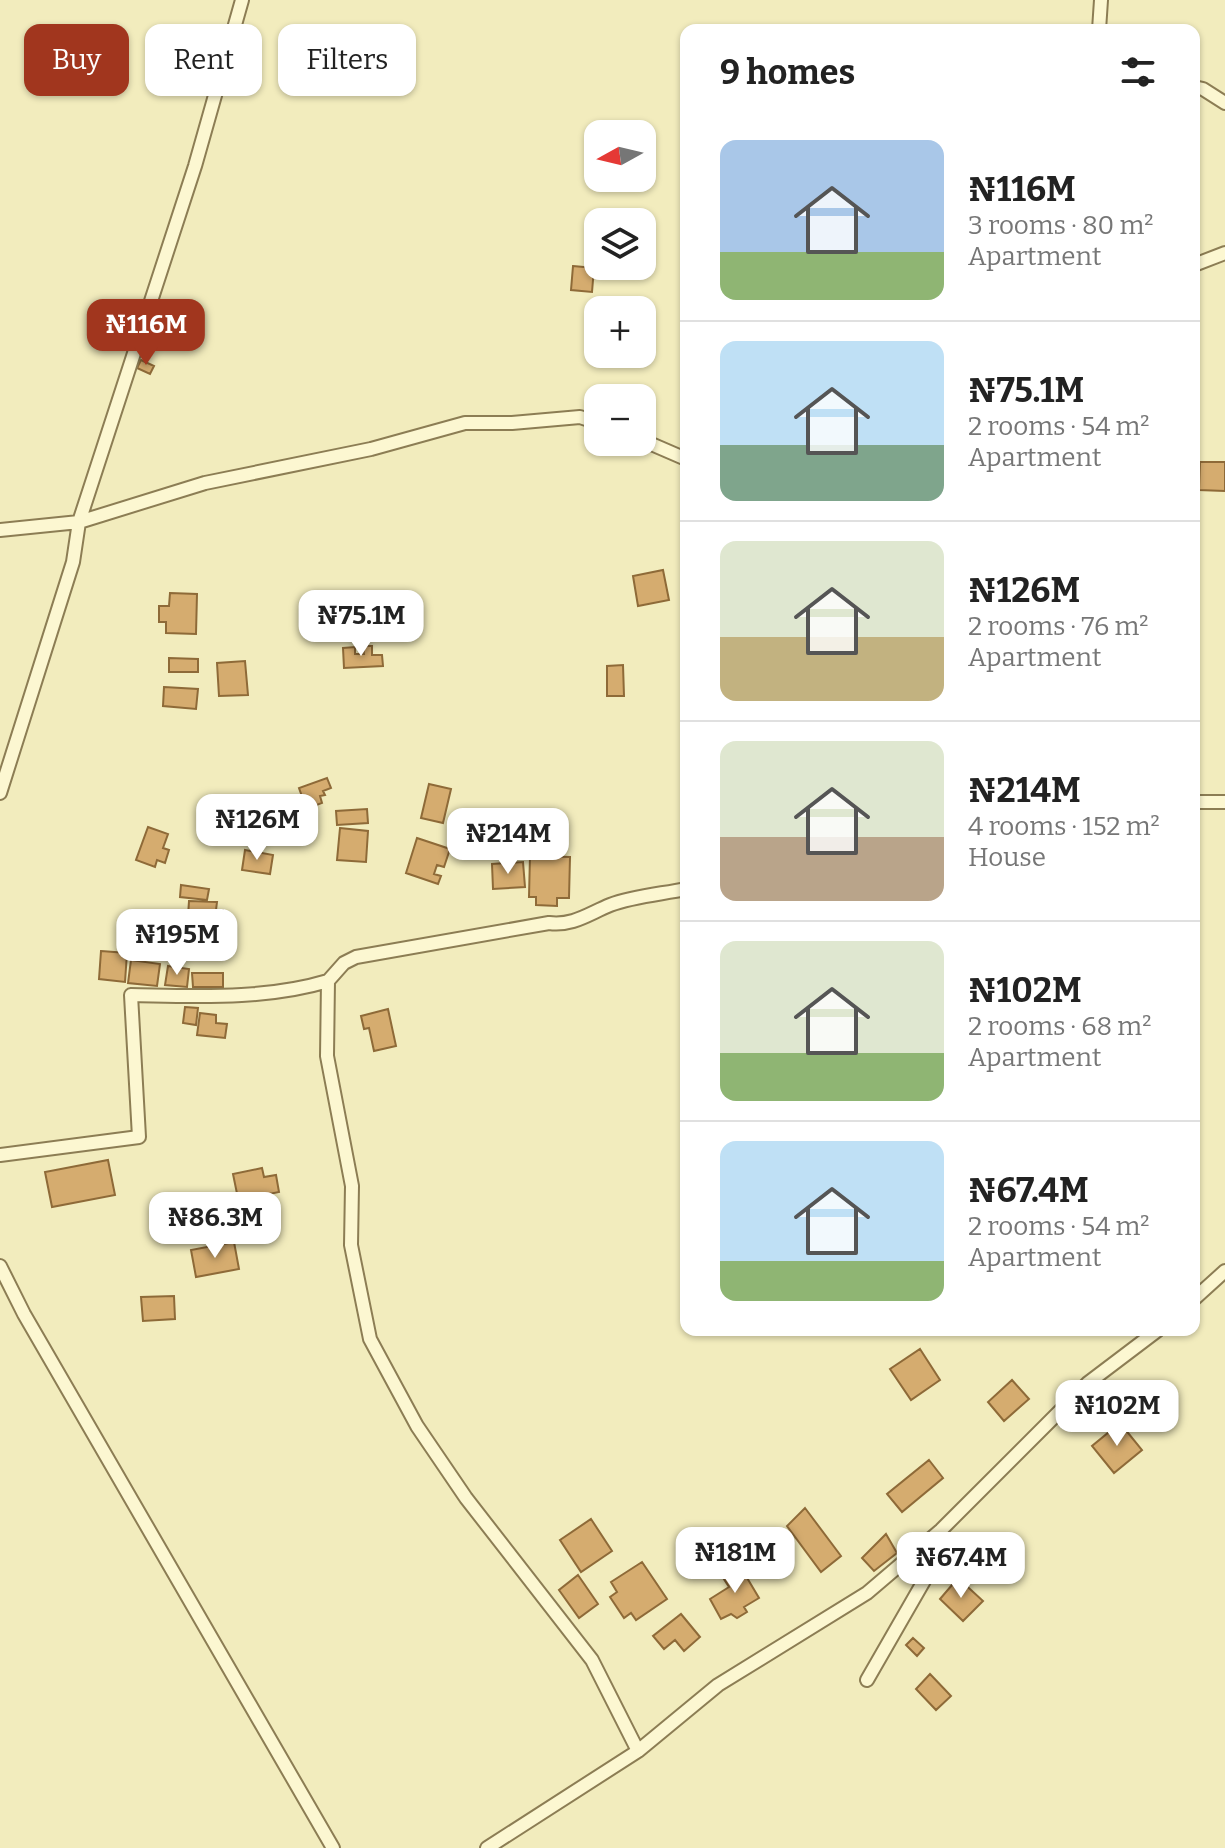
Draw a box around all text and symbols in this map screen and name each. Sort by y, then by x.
chip: Buy [24,24,129,96]
chip: Rent [145,24,262,96]
chip: Filters [278,24,416,96]
icon: filters [1116,50,1160,94]
text: 9 homes [720,52,855,93]
north arrow [584,120,656,192]
map controls [584,120,656,456]
text: ₦116M [968,169,1076,210]
icon: home [784,172,880,268]
button: layers [584,208,656,280]
text: 3 rooms · 80 m² [968,210,1153,241]
text: Apartment [968,241,1101,272]
button: + [584,296,656,368]
pin: ₦116M [90,299,202,367]
text: ₦116M [105,309,187,340]
text: ₦75.1M [968,370,1084,411]
icon: home [784,373,880,469]
button: − [584,384,656,456]
text: 2 rooms · 54 m² [968,411,1150,442]
text: Apartment [968,442,1101,473]
text: ₦126M [968,570,1080,611]
icon: home [784,573,880,669]
pin: ₦75.1M [296,590,426,658]
text: ₦75.1M [317,600,405,631]
text: 2 rooms · 76 m² [968,611,1148,642]
text: Apartment [968,642,1101,673]
text: ₦214M [968,770,1081,811]
icon: home [784,773,880,869]
pin: ₦126M [201,794,313,862]
text: ₦126M [214,804,300,835]
pin: ₦214M [452,808,564,876]
text: 4 rooms · 152 m² [968,811,1160,842]
text: ₦214M [465,818,551,849]
text: House [968,842,1046,873]
pin: ₦195M [121,909,233,977]
text: ₦195M [134,919,220,950]
text: ₦102M [968,970,1082,1011]
icon: home [784,973,880,1069]
text: 2 rooms · 68 m² [968,1011,1151,1042]
text: Apartment [968,1042,1101,1073]
text: ₦67.4M [968,1170,1089,1211]
icon: home [784,1173,880,1269]
pin: ₦86.3M [150,1192,280,1260]
text: ₦86.3M [167,1202,263,1233]
text: 2 rooms · 54 m² [968,1211,1150,1242]
text: Apartment [968,1242,1101,1273]
pin: ₦102M [1061,1380,1173,1448]
text: ₦102M [1074,1390,1160,1421]
pin: ₦181M [679,1527,791,1595]
pin: ₦67.4M [896,1532,1026,1600]
text: ₦181M [694,1537,776,1568]
text: ₦67.4M [915,1542,1007,1573]

